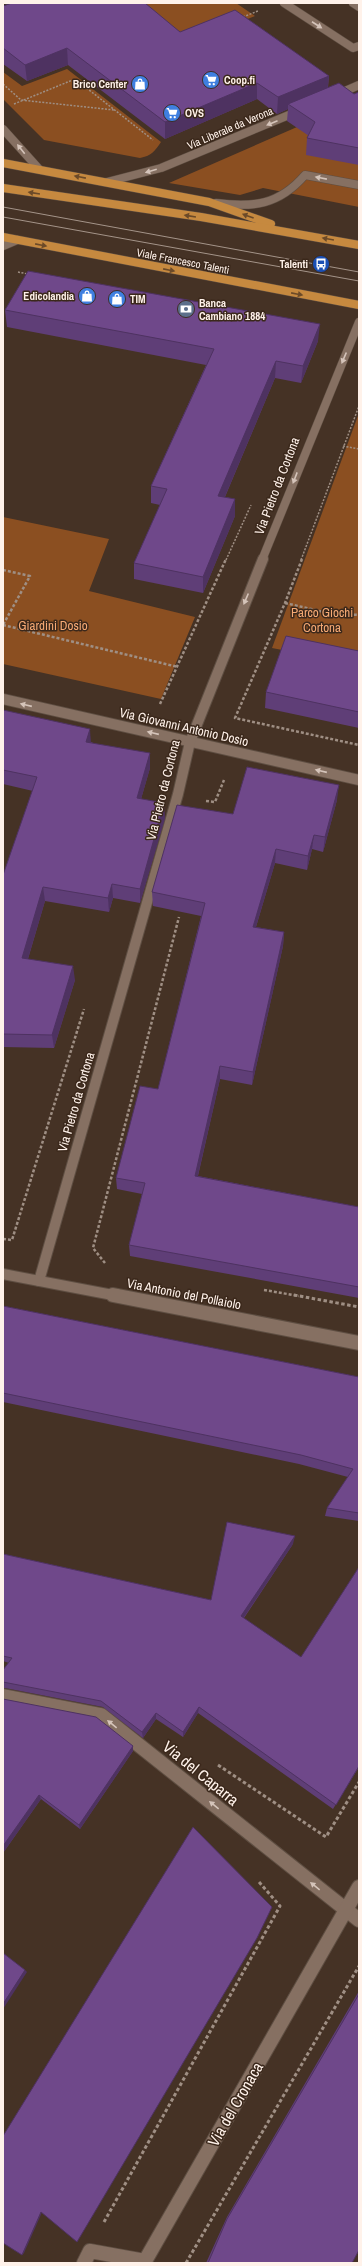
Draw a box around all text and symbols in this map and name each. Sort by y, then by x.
one-way arrow [311,21,323,28]
supermarket icon: Coop.fi [201,70,221,90]
place label: Coop.fi [224,73,255,87]
shop icon: Brico Center [130,74,150,94]
place label: Brico Center [73,77,127,91]
supermarket icon: OVS [162,103,182,123]
street label: Via Liberale da Verona [185,104,275,152]
place label: OVS [185,106,204,120]
one-way arrow [265,120,277,126]
one-way arrow [17,143,26,154]
one-way arrow [145,168,157,174]
one-way arrow [74,174,86,180]
one-way arrow [315,174,327,180]
one-way arrow [28,190,40,196]
one-way arrow [241,212,253,218]
one-way arrow [184,213,196,219]
one-way arrow [322,236,334,242]
one-way arrow [35,242,47,248]
street label: Viale Francesco Talenti [135,245,231,277]
bus stop icon: Talenti [311,254,331,274]
place label: Talenti [280,257,308,271]
one-way arrow [163,267,175,273]
shop icon: Edicolandia [77,286,97,306]
place label: Edicolandia [23,289,74,303]
shop icon: TIM [107,289,127,309]
one-way arrow [291,291,303,297]
place label: TIM [130,292,146,306]
place label: Banca Cambiano 1884 [199,296,265,323]
bank icon: Banca Cambiano 1884 [176,299,196,319]
one-way arrow [341,353,347,364]
street label: Via Pietro da Cortona [251,435,303,537]
one-way arrow [291,473,297,485]
one-way arrow [243,594,249,606]
park label: Parco Giochi Cortona [291,604,353,636]
park label: Giardini Dosio [18,617,88,634]
one-way arrow [20,701,33,707]
street label: Via Giovanni Antonio Dosio [118,704,250,750]
one-way arrow [147,730,159,736]
street label: Via Pietro da Cortona [142,738,184,842]
one-way arrow [315,768,327,774]
street label: Via Pietro da Cortona [54,1050,98,1154]
street label: Via Antonio del Pollaiolo [125,1275,243,1313]
one-way arrow [107,1719,118,1728]
street label: Via del Caparra [158,1736,244,1811]
one-way arrow [208,1800,219,1809]
one-way arrow [310,1881,321,1890]
street label: Via del Cronaca [202,2057,268,2150]

